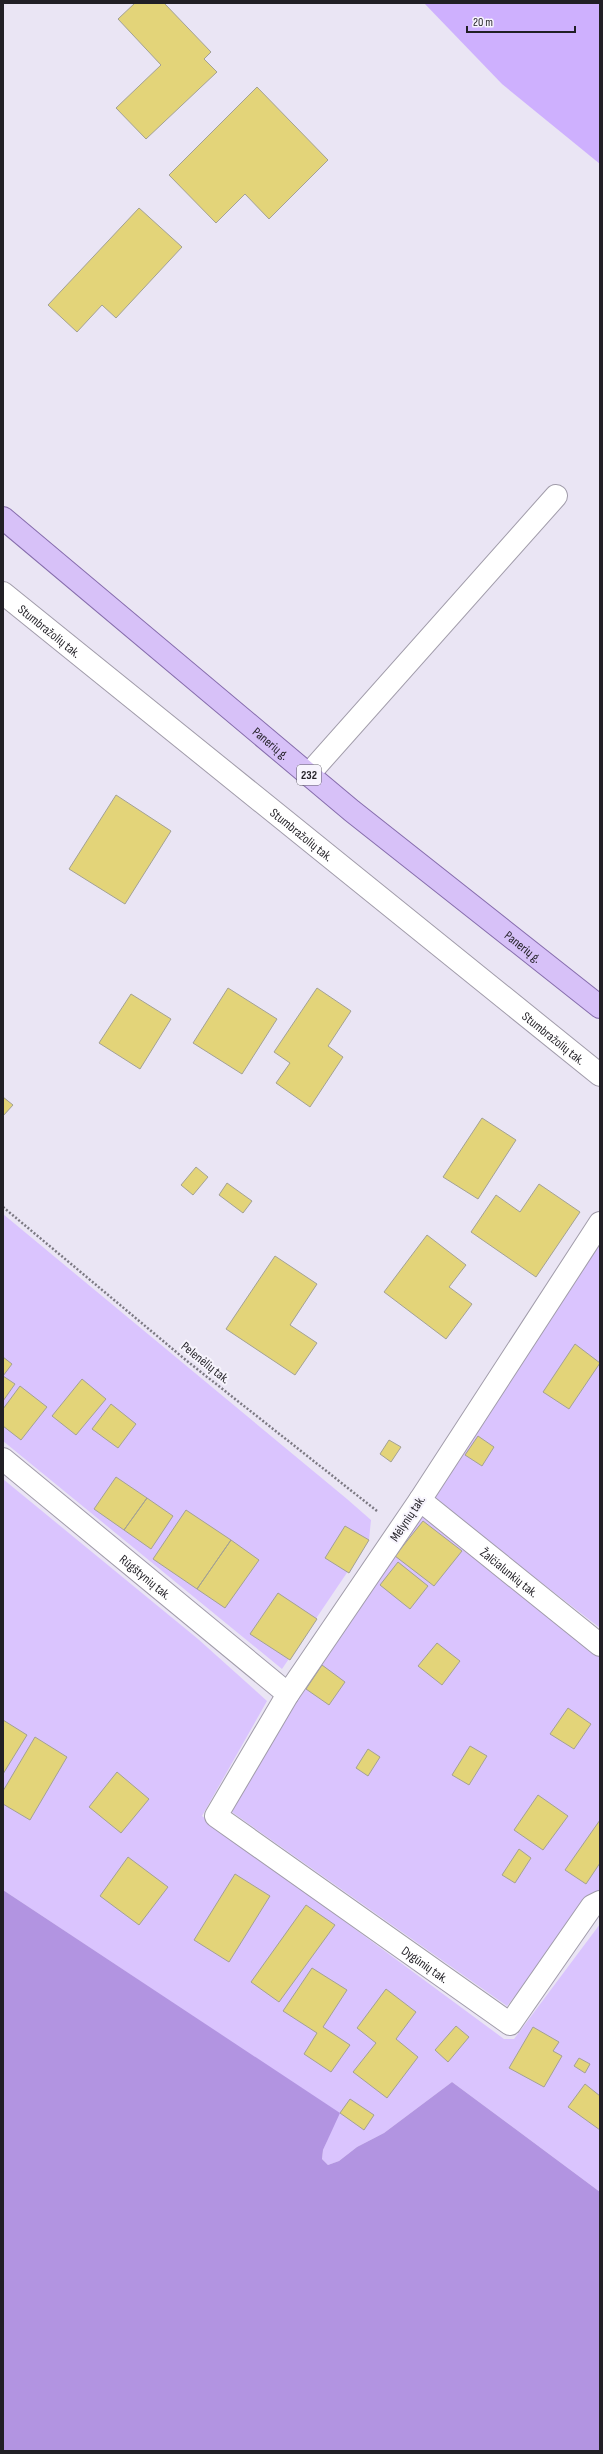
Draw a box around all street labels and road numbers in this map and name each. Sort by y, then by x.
street label: Stumbražolių tak. [14,601,84,662]
street label: Panerių g. [249,724,292,764]
road number: 232 [297,765,321,785]
street label: Stumbražolių tak. [267,805,336,865]
street label: Panerių g. [501,928,544,967]
street label: Stumbražolių tak. [519,1008,588,1069]
street label: Pelenėlių tak. [178,1338,233,1387]
street label: Mėlynių tak. [387,1492,429,1545]
street label: Žalčialunkių tak. [477,1545,541,1601]
street label: Rūgštynių tak. [116,1552,174,1603]
street label: Dygūnių tak. [398,1943,451,1987]

